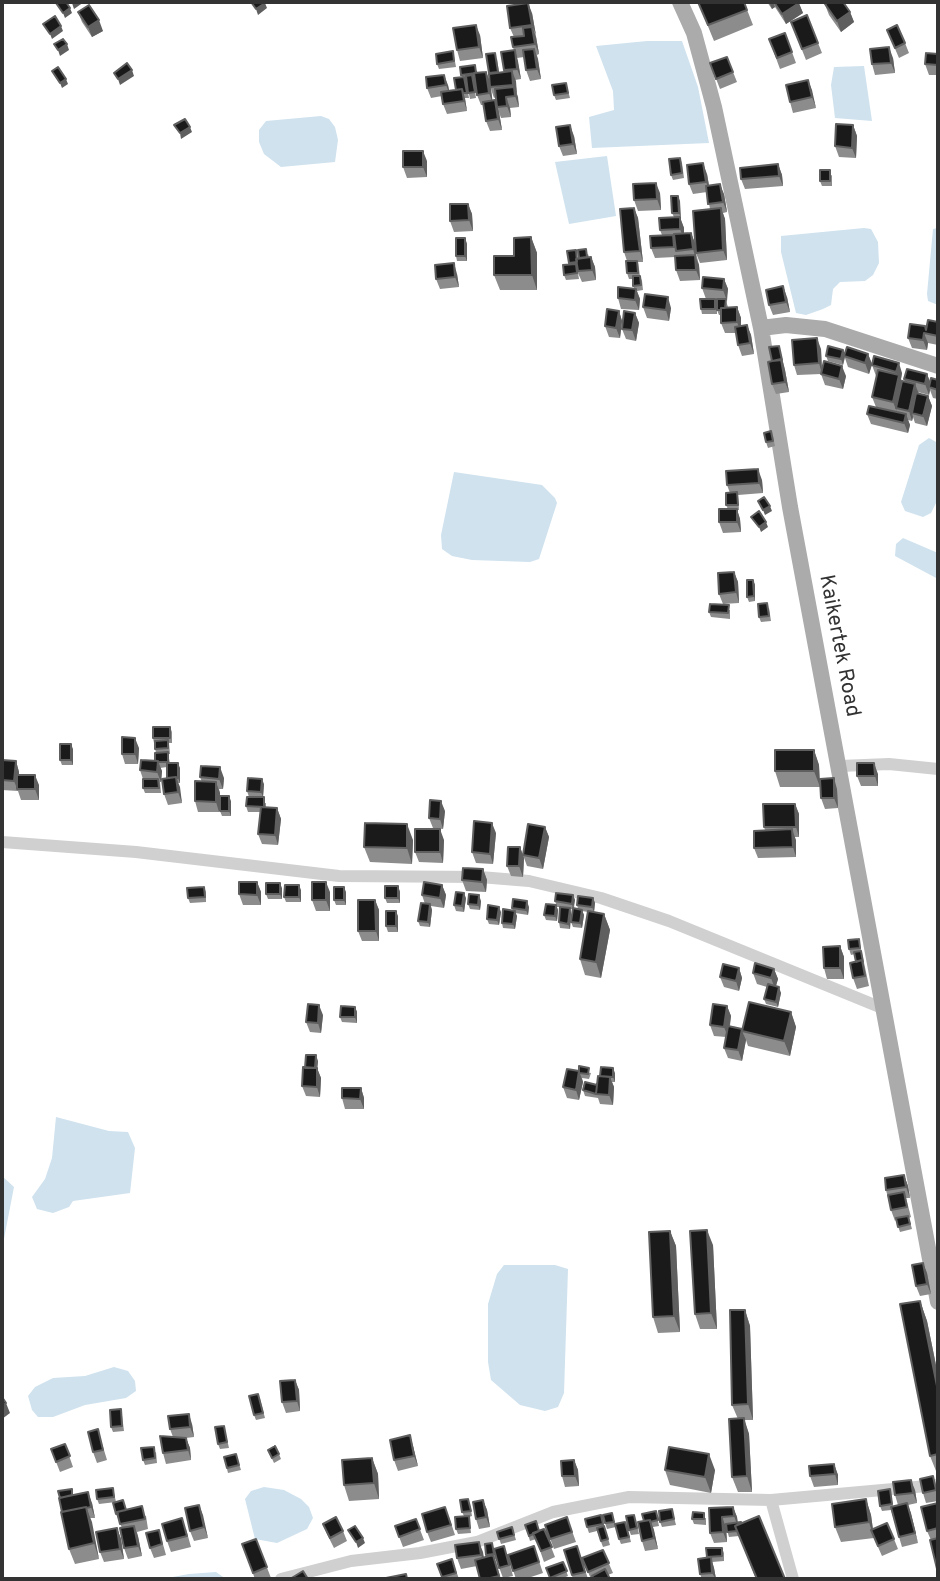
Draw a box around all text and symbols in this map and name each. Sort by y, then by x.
street label: Kaikertek Road [812,573,864,719]

